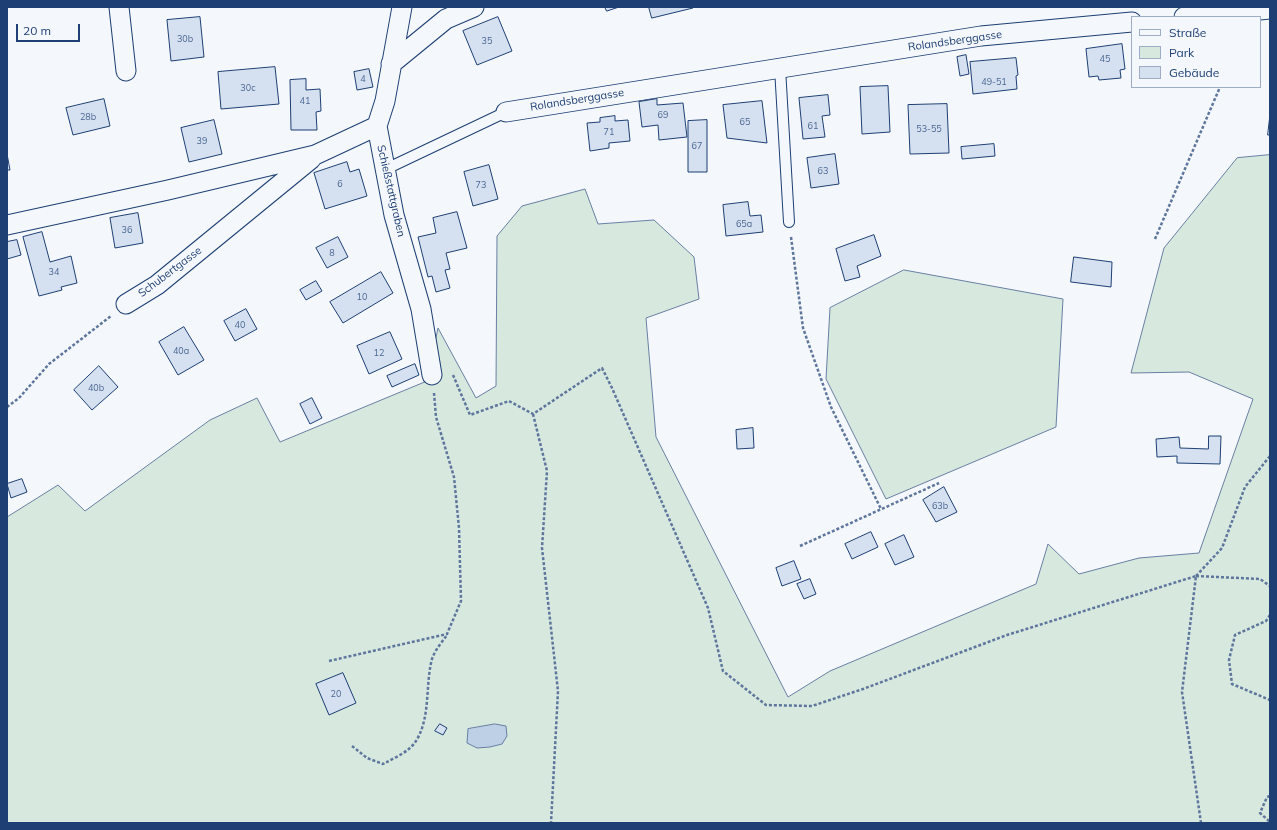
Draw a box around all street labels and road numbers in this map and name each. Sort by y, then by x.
street label: Rolandsberggasse [907,28,1003,54]
street label: Rolandsberggasse [529,86,625,114]
street label: Schießstattgraben [374,144,408,238]
street label: Schubertgasse [136,244,204,300]

